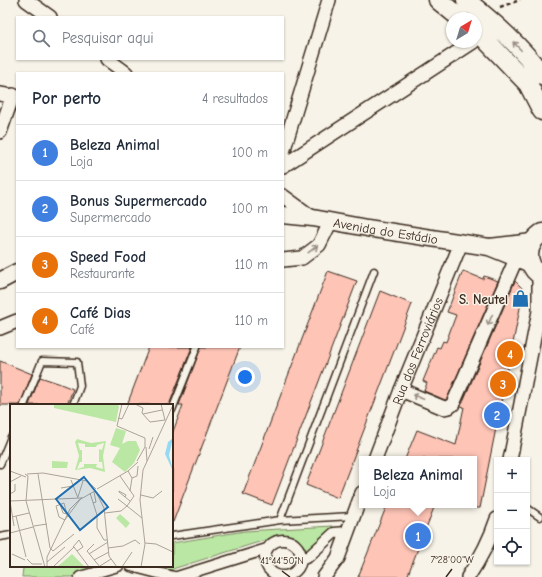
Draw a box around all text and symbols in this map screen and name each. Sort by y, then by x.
north arrow [446,12,482,48]
search box [16,16,284,60]
icon: search [30,27,52,49]
text: Pesquisar aqui [62,29,154,47]
one-way arrow [512,41,522,51]
text: Por perto [32,89,101,108]
text: 4 resultados [202,91,268,106]
text: Beleza Animal [70,136,160,154]
text: 1 [42,145,48,160]
text: 100 m [232,145,268,160]
text: Loja [70,154,93,169]
text: Bonus Supermercado [70,192,207,210]
text: 2 [42,201,48,216]
text: 100 m [232,201,268,216]
text: Supermercado [70,210,151,225]
street label: Avenida do Estádio [332,215,439,247]
one-way arrow [308,245,319,253]
text: Speed Food [70,248,146,266]
text: 3 [42,257,48,272]
text: 110 m [235,257,268,272]
text: Restaurante [70,266,135,281]
shop icon: S. Neutel [511,289,531,309]
place label: S. Neutel [459,292,508,307]
street label: Rua dos Ferroviários [389,295,446,407]
text: Café Dias [70,304,131,322]
text: 4 [42,313,48,328]
text: 110 m [235,313,268,328]
one-way arrow [486,314,493,326]
text: Café [70,322,94,337]
pin: 4 [497,339,523,369]
your location [235,367,255,387]
pin: 3 [490,369,516,399]
one-way arrow [413,393,425,401]
pin: 2 [484,400,510,430]
inset map [10,404,173,567]
popup [359,456,477,508]
map controls [494,457,530,565]
button: + [494,457,530,493]
text: Beleza Animal [373,466,463,484]
text: Loja [373,484,396,499]
button: − [494,493,530,529]
pin: 1 [405,521,431,551]
button: locate [494,529,530,565]
text: 7°28'00"W [430,554,474,566]
text: 41°44'50"N [260,555,304,567]

